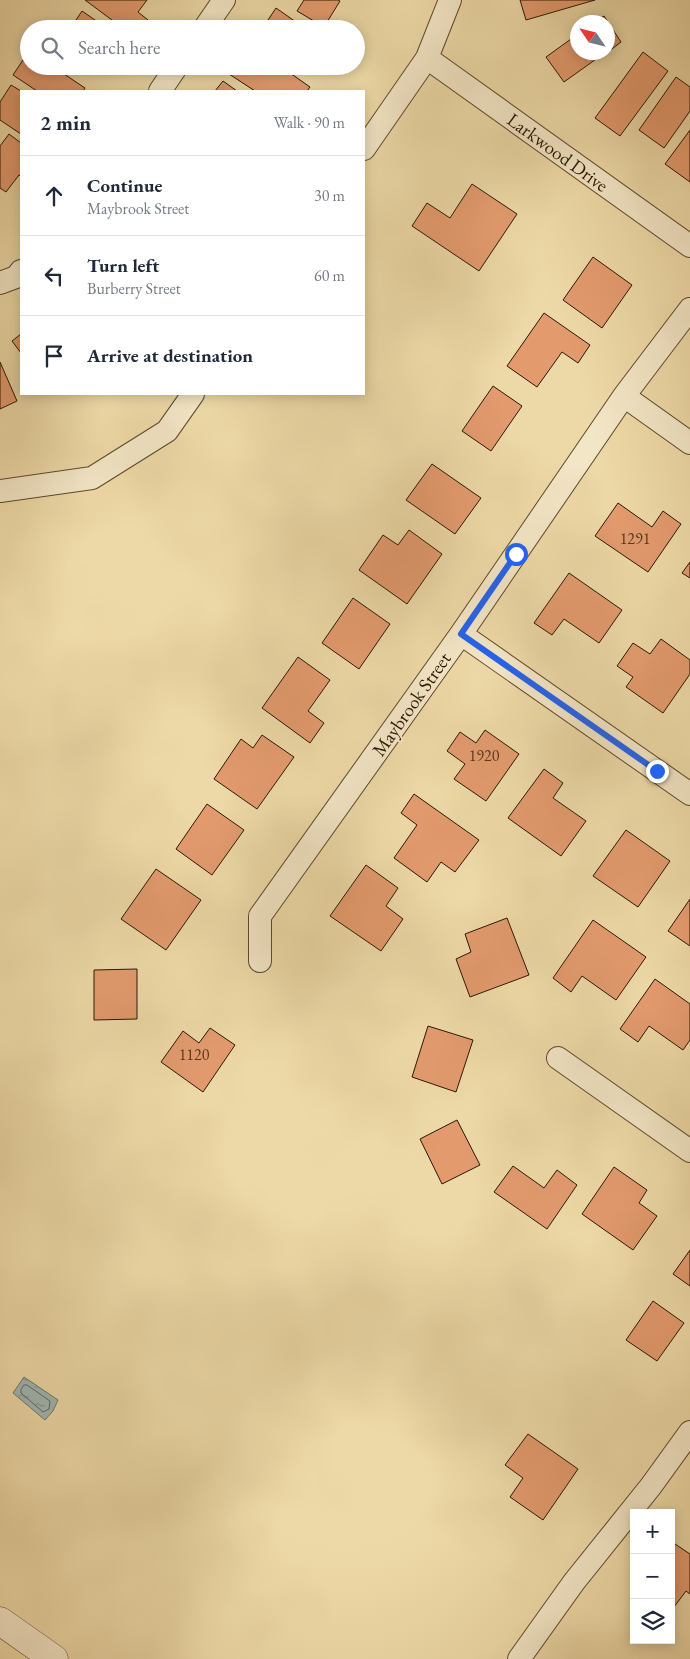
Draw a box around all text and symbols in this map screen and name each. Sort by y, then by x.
north arrow [570,15,615,60]
search box [20,20,365,75]
icon: search [38,34,66,62]
text: Search here [78,35,160,60]
street label: Larkwood Drive [502,107,613,198]
text: 2 min [40,109,91,136]
text: Walk · 90 m [274,112,345,133]
text: Continue [87,173,162,198]
icon: ahead [40,182,68,210]
text: 30 m [314,185,345,206]
text: Maybrook Street [87,198,189,219]
text: Turn left [87,253,159,278]
icon: left [40,262,68,290]
text: 60 m [314,265,345,286]
text: Burberry Street [87,278,181,299]
icon: arrive [40,342,68,370]
text: Arrive at destination [87,343,253,368]
house number: 1291 [620,528,650,549]
route start [505,543,528,566]
street label: Maybrook Street [366,647,457,761]
house number: 1920 [469,745,500,766]
route end [646,760,669,783]
house number: 1120 [179,1044,210,1065]
map controls [630,1509,675,1644]
button: + [630,1509,675,1554]
button: − [630,1554,675,1599]
button: layers [630,1599,675,1644]

